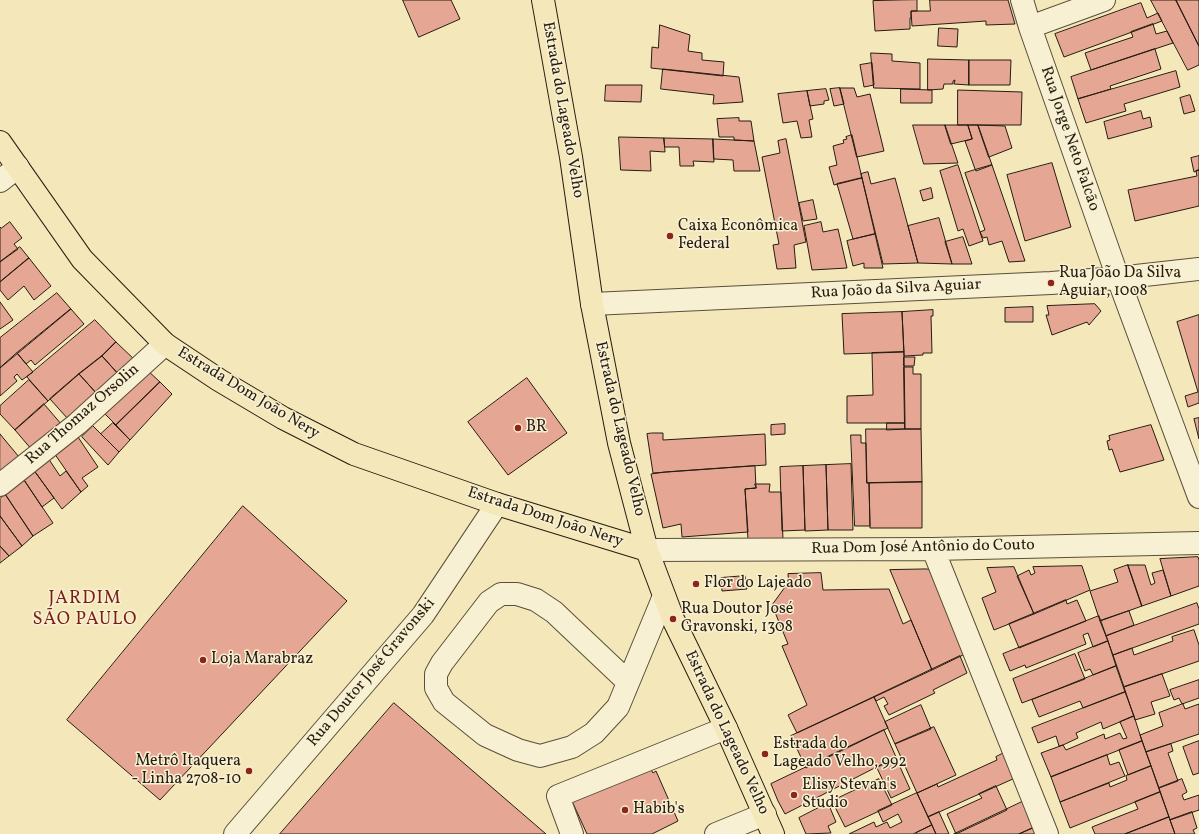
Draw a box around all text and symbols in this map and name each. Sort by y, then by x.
street label: Estrada do Lageado Velho [537,20,587,200]
street label: Rua Jorge Neto Falcão [1035,64,1103,214]
place label: Caixa Econômica Federal [678,217,798,255]
marker: Caixa Econômica Federal [665,231,675,241]
place label: Rua João Da Silva Aguiar, 1008 [1059,264,1181,302]
street label: Rua João da Silva Aguiar [810,276,982,304]
marker: Rua João Da Silva Aguiar, 1008 [1046,278,1056,288]
street label: Estrada do Lageado Velho [590,340,648,518]
street label: Estrada Dom João Nery [173,344,323,444]
street label: Rua Thomaz Orsolin [22,360,144,470]
place label: BR [526,418,547,438]
marker: BR [513,423,523,433]
street label: Estrada Dom João Nery [465,484,625,552]
street label: Rua Dom José Antônio do Couto [811,536,1035,560]
place label: Flor do Lajeado [704,574,811,594]
marker: Flor do Lajeado [691,579,701,589]
district label: JARDIM SÃO PAULO [33,589,137,632]
street label: Rua Doutor José Gravonski [304,595,440,751]
place label: Rua Doutor José Gravonski, 1308 [681,600,793,638]
marker: Rua Doutor José Gravonski, 1308 [668,614,678,624]
street label: Estrada do Lageado Velho [679,648,773,818]
place label: Loja Marabraz [211,650,313,670]
marker: Loja Marabraz [198,655,208,665]
place label: Estrada do Lageado Velho, 992 [773,735,907,773]
marker: Estrada do Lageado Velho, 992 [760,749,770,759]
place label: Metrô Itaquera - Linha 2708-10 [131,752,241,790]
marker: Metrô Itaquera - Linha 2708-10 [244,766,254,776]
place label: Elisy Stevan's Studio [802,776,896,814]
marker: Elisy Stevan's Studio [789,790,799,800]
place label: Habib's [633,800,685,820]
marker: Habib's [620,805,630,815]

